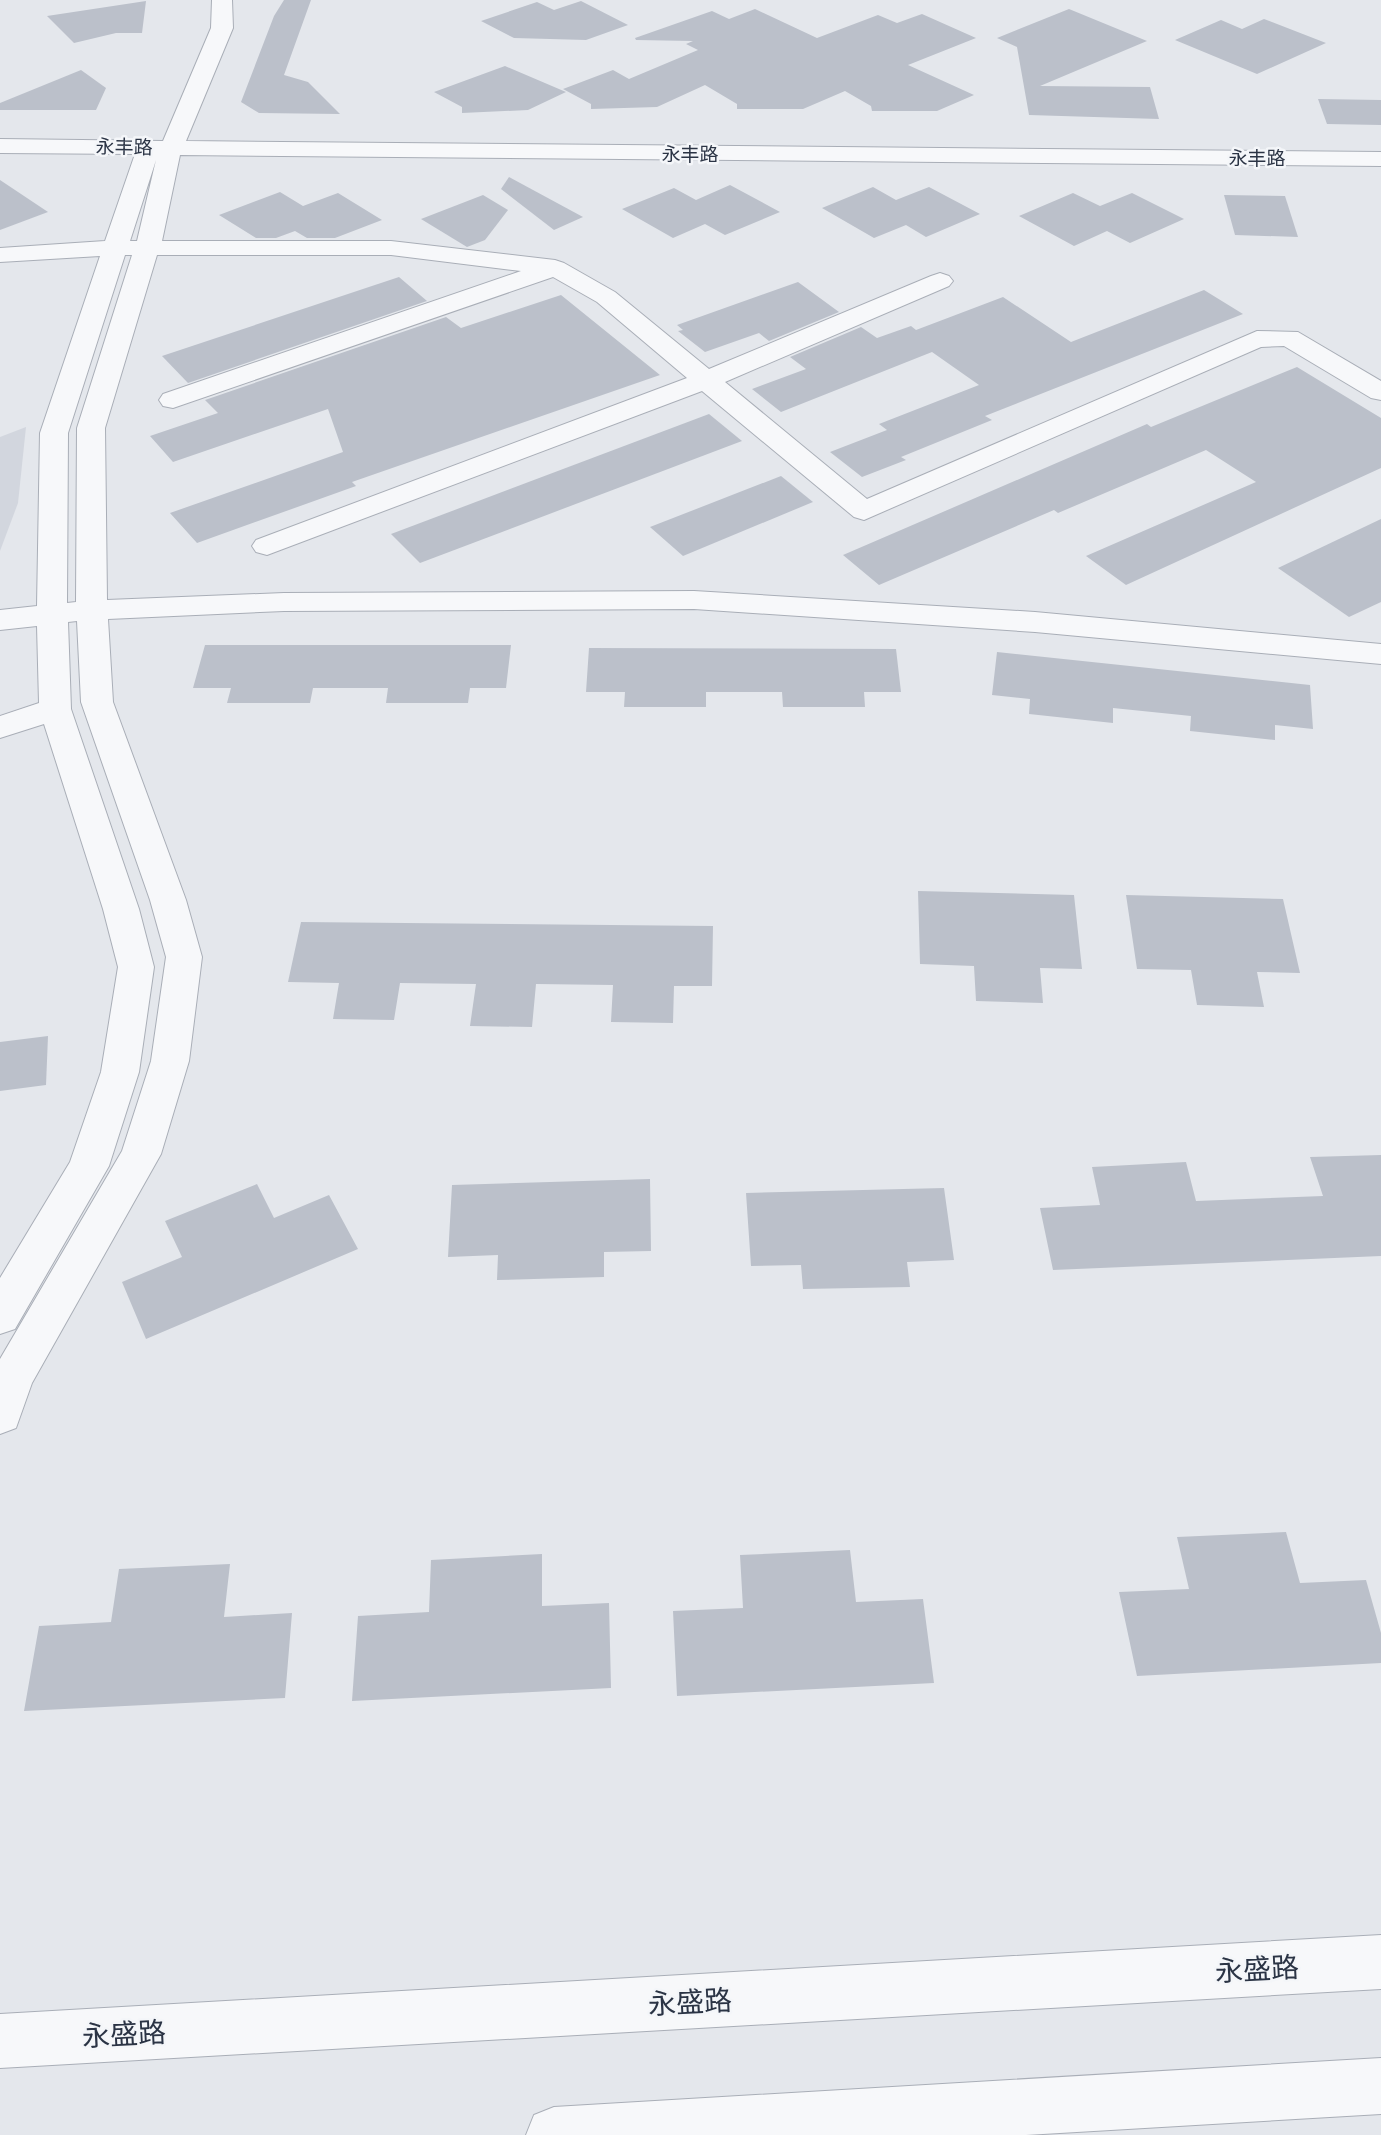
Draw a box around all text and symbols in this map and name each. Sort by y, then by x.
street label: 永丰路 [95,134,153,160]
street label: 永丰路 [661,142,719,167]
street label: 永丰路 [1228,146,1286,171]
street label: 永盛路 [1214,1949,1300,1989]
street label: 永盛路 [647,1982,733,2022]
street label: 永盛路 [81,2014,167,2054]

